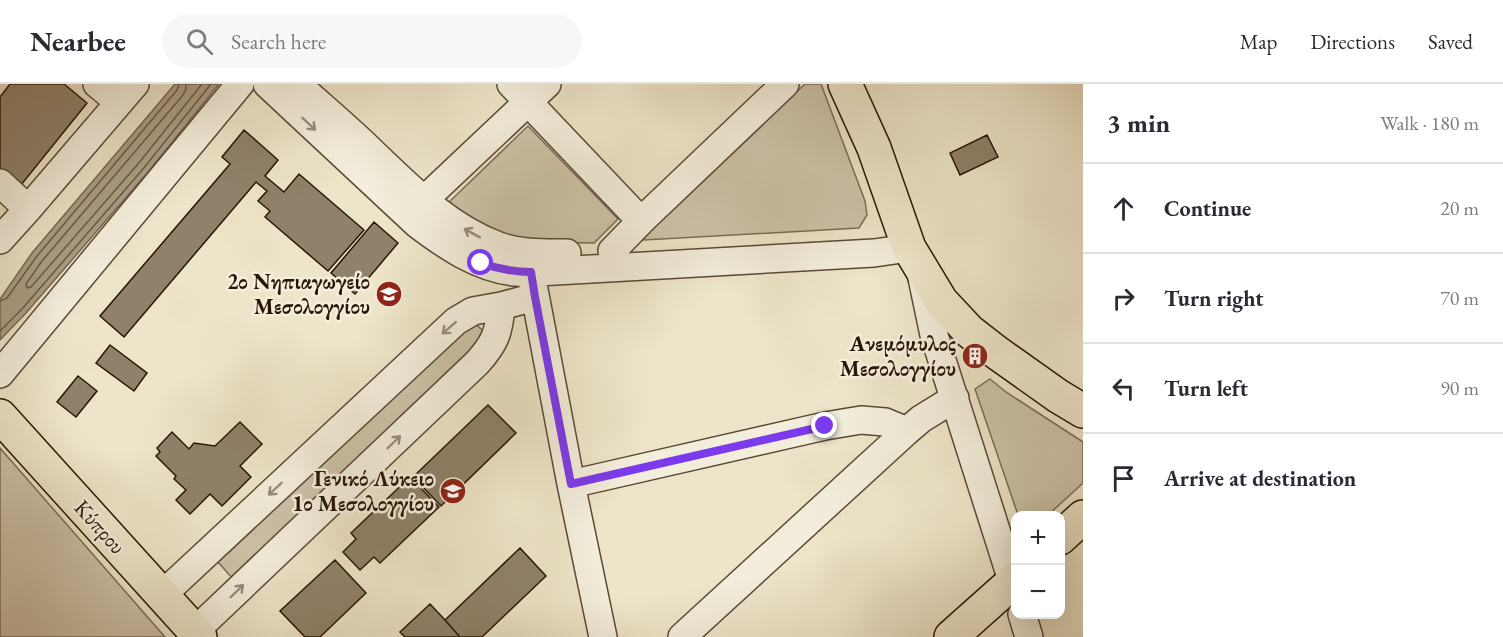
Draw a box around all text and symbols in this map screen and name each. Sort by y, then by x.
search box [162,14,582,68]
text: Nearbee [30,23,126,59]
icon: search [183,25,216,58]
text: Search here [231,27,326,56]
text: Map [1240,28,1277,55]
text: Directions [1310,28,1395,55]
text: Saved [1428,28,1473,55]
text: 3 min [1107,106,1170,140]
text: Walk · 180 m [1380,110,1479,136]
one-way arrow [301,117,316,131]
icon: ahead [1107,192,1140,225]
text: Continue [1164,194,1251,223]
text: 20 m [1440,195,1479,221]
one-way arrow [464,227,481,239]
route start [467,249,493,275]
place label: 2ο Νηπιαγωγείο Μεσολογγίου [227,267,370,321]
school or university icon: 2ο Νηπιαγωγείο Μεσολογγίου [374,279,404,309]
icon: right [1107,282,1140,315]
text: Turn right [1164,284,1263,313]
text: 70 m [1440,285,1479,311]
one-way arrow [441,321,456,335]
place label: Ανεμόμυλος Μεσολογγίου [840,329,956,383]
building icon: Ανεμόμυλος Μεσολογγίου [960,341,990,371]
icon: left [1107,372,1140,405]
text: Turn left [1164,374,1248,403]
text: 90 m [1440,375,1479,401]
route end [811,412,837,438]
one-way arrow [386,435,401,450]
icon: arrive [1107,462,1140,495]
place label: Γενικό Λύκειο 1ο Μεσολογγίου [292,464,434,518]
text: Arrive at destination [1164,464,1356,493]
school or university icon: Γενικό Λύκειο 1ο Μεσολογγίου [438,476,468,506]
one-way arrow [268,482,283,497]
street label: Κύπρου [68,494,132,560]
map controls [1011,511,1065,619]
button: + [1011,511,1065,565]
button: − [1011,565,1065,619]
one-way arrow [230,584,245,598]

